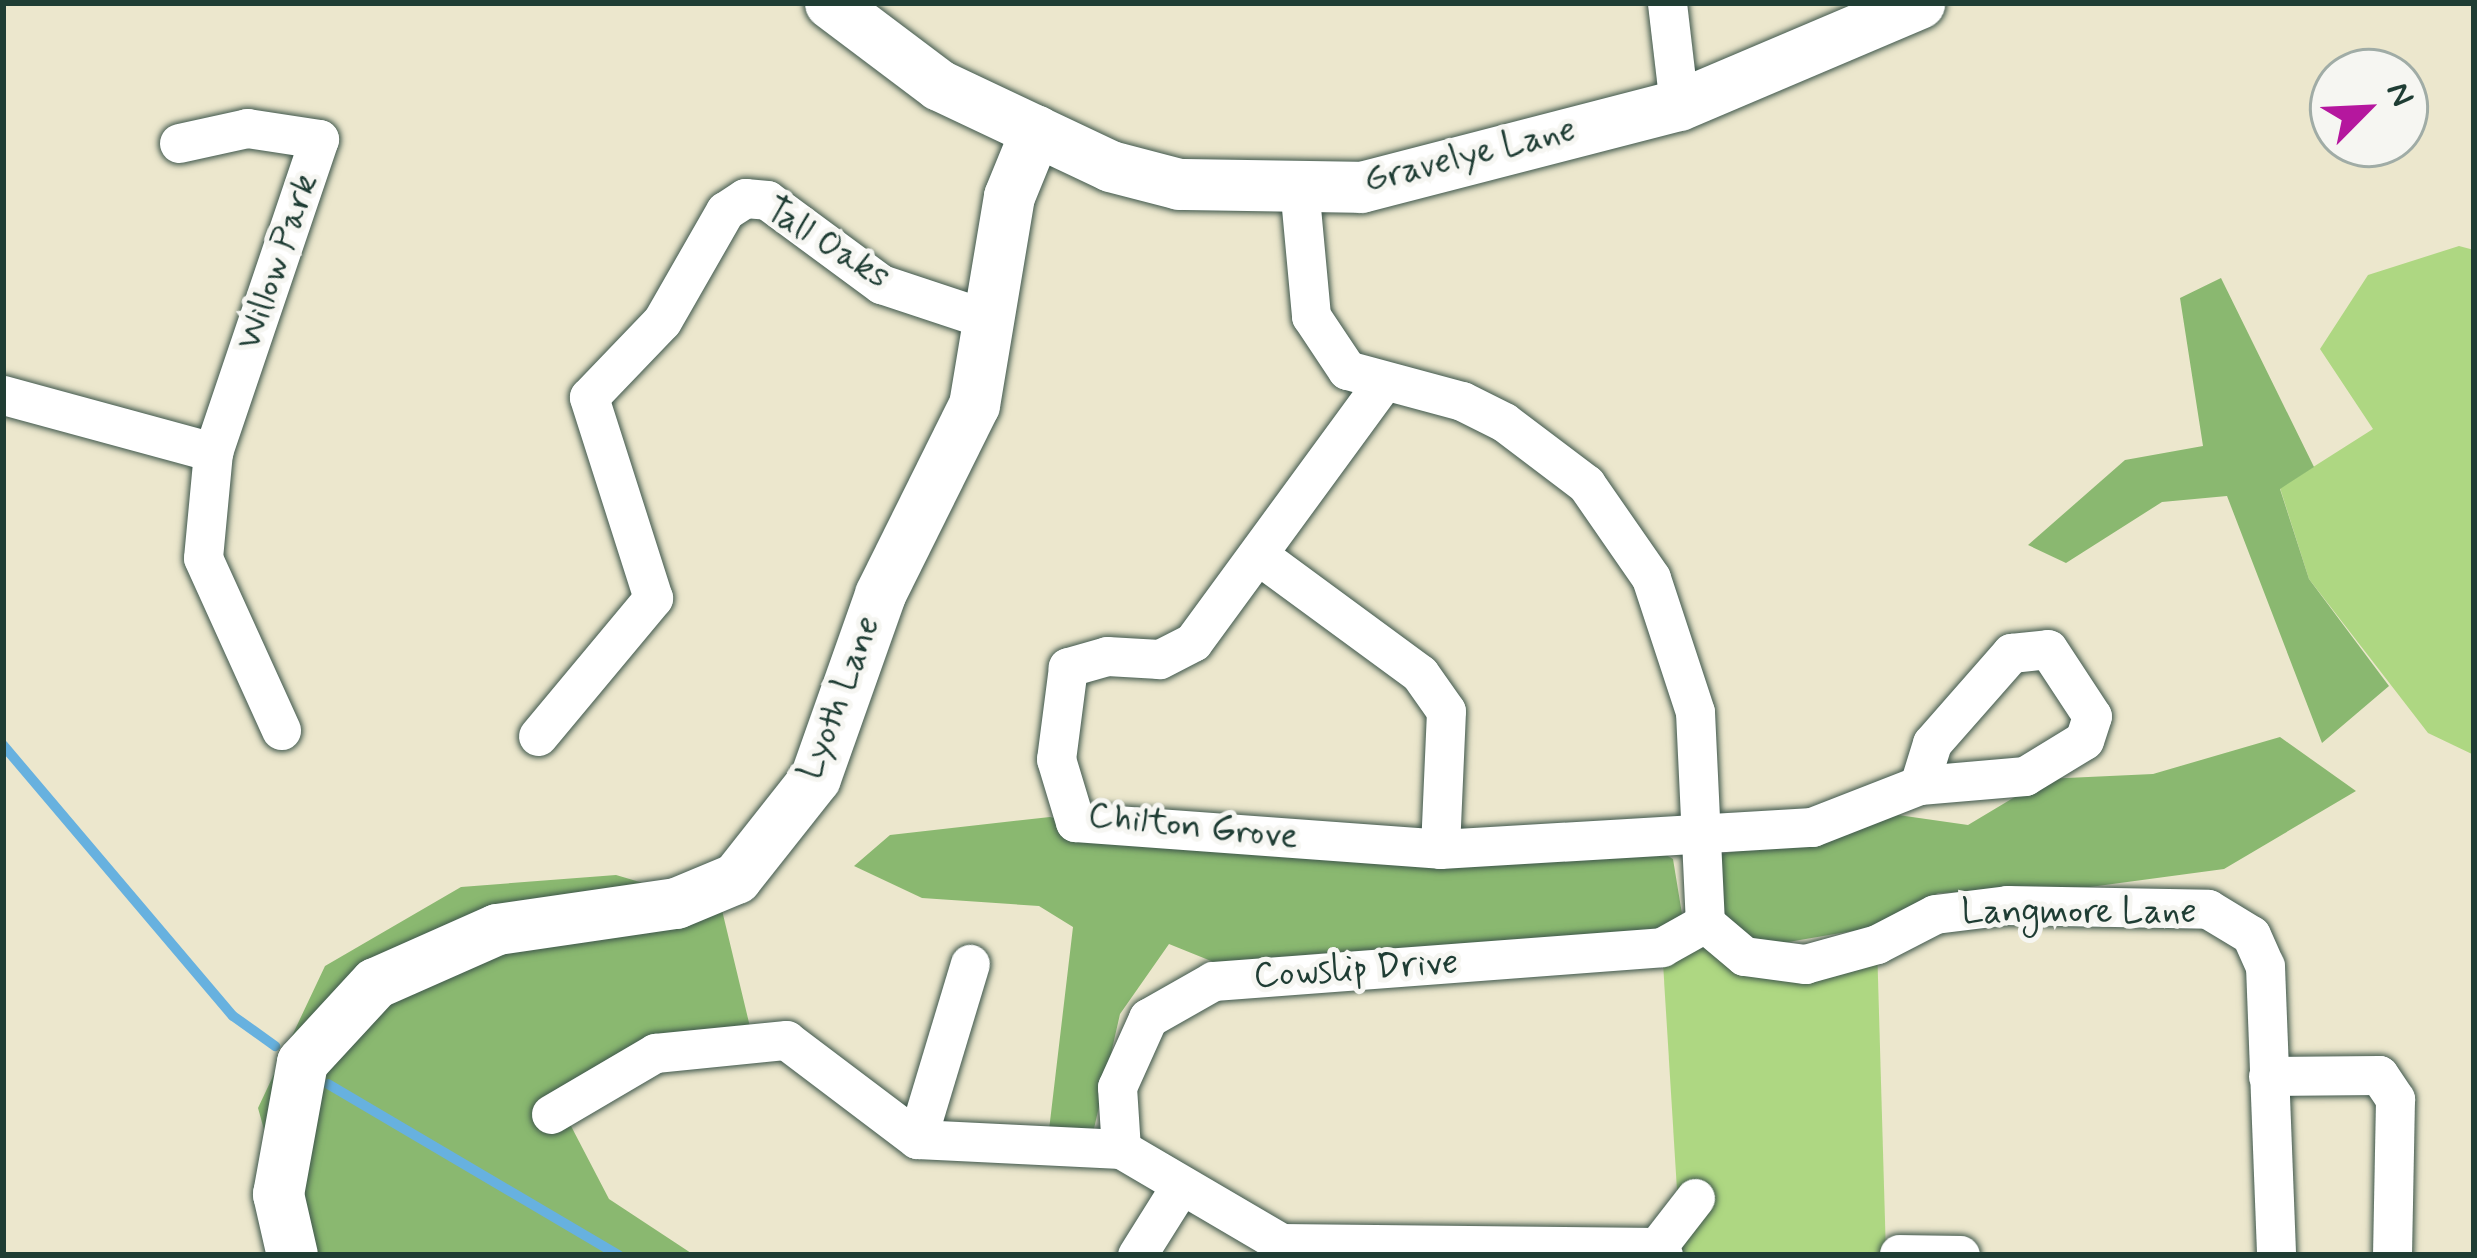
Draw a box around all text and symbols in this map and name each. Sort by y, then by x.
north arrow [2309,48,2429,168]
text: N [2375,76,2424,114]
street label: Gravelye Lane [1358,108,1582,204]
street label: Willow Park [229,171,327,353]
street label: Tall Oaks [758,190,896,298]
street label: Lyoth Lane [789,610,891,786]
street label: Chilton Grove [1086,795,1300,859]
street label: Langmore Lane [1960,891,2198,935]
street label: Cowslip Drive [1253,941,1459,999]

